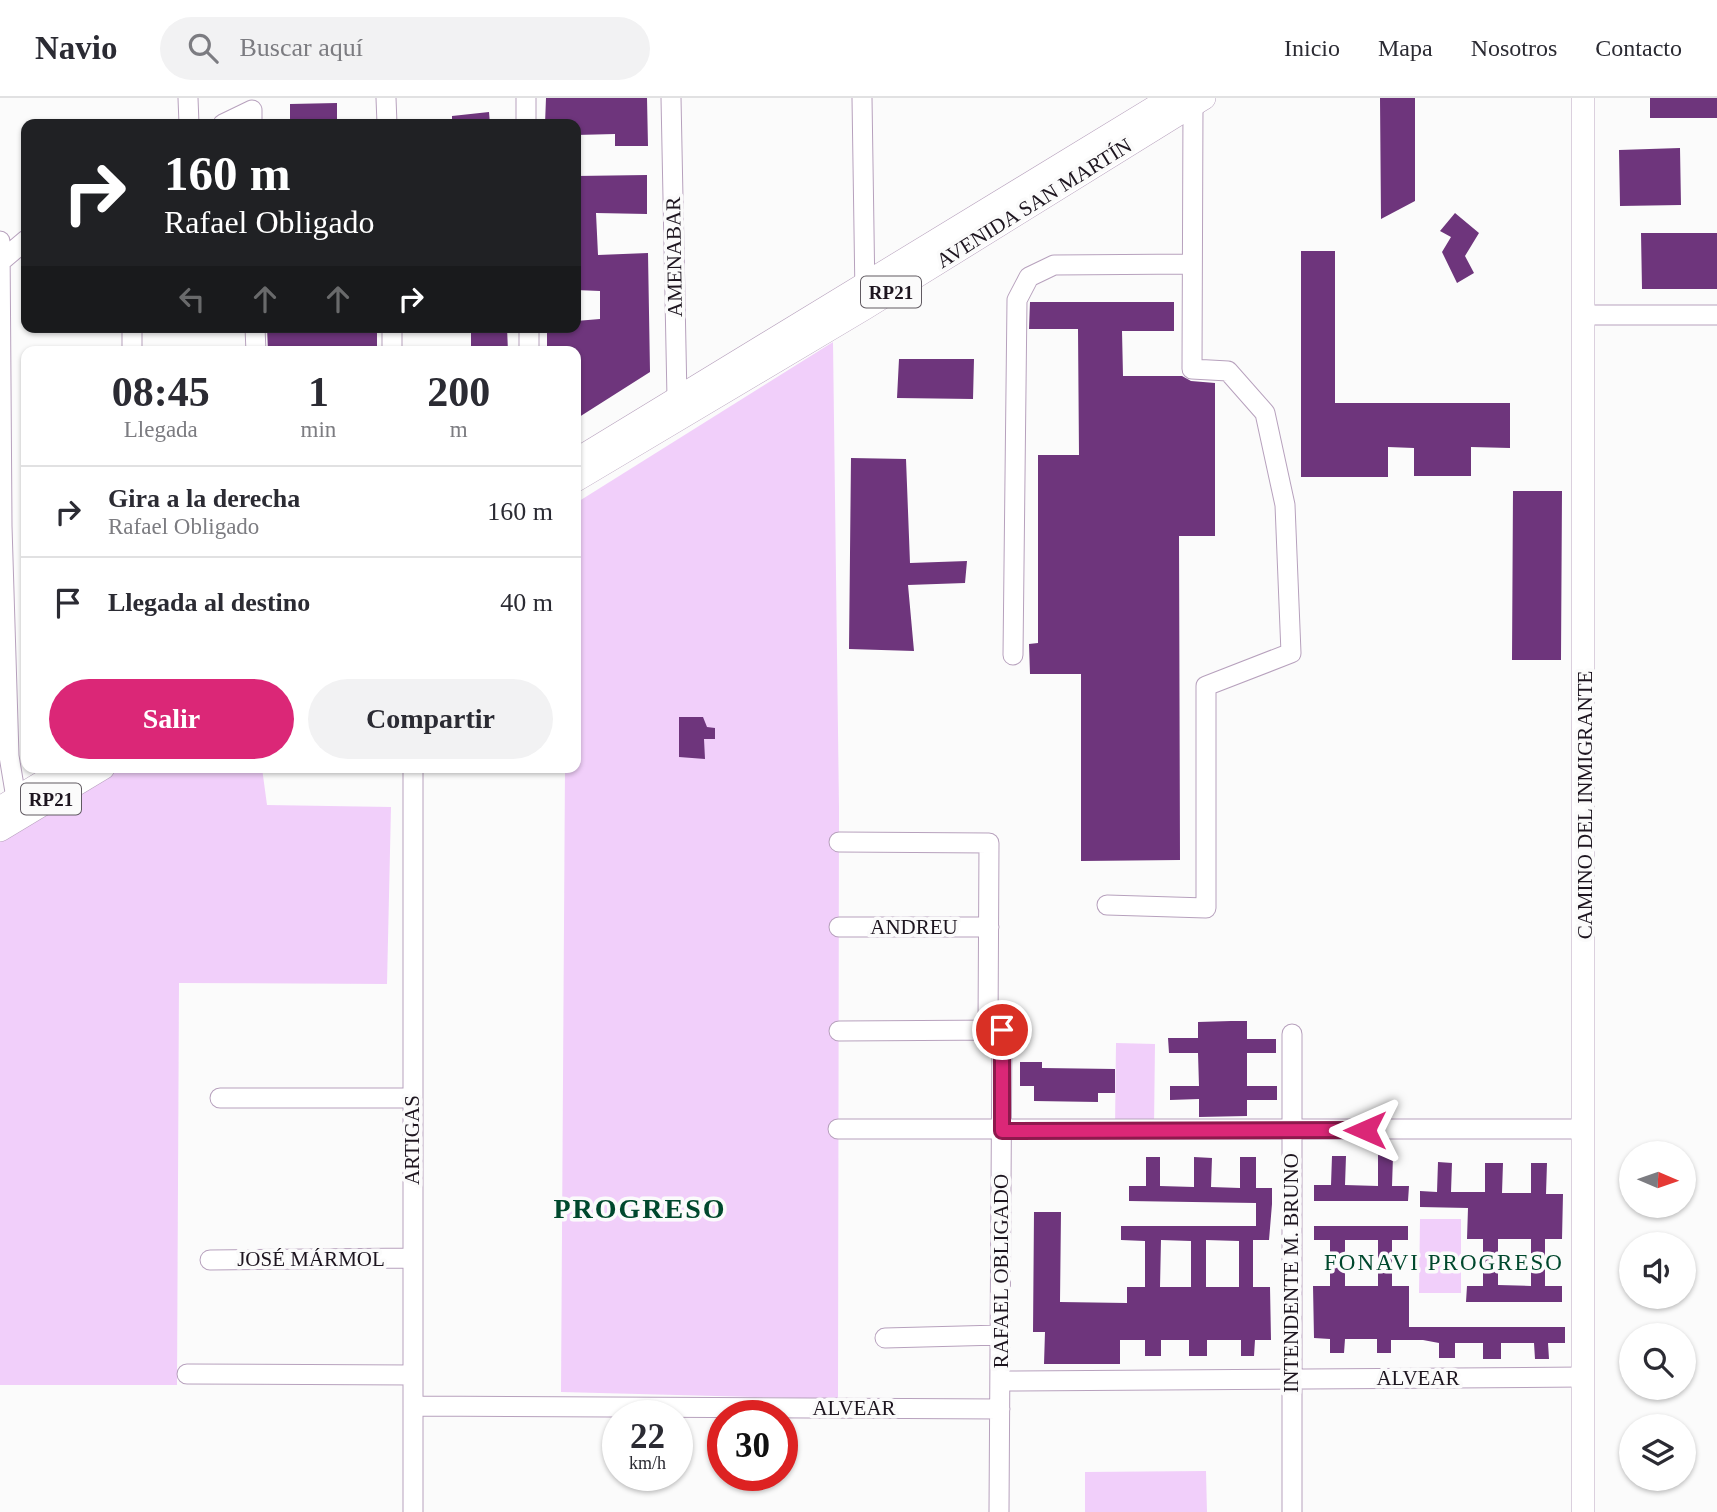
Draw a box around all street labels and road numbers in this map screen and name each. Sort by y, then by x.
street label: AVENIDA SAN MARTÍN [932,133,1136,273]
street label: AMENABAR [661,197,687,317]
road number: RP21 [861,276,921,308]
street label: CAMINO DEL INMIGRANTE [1573,671,1597,939]
road number: RP21 [21,784,81,814]
street label: ANDREU [870,915,958,939]
street label: ARTIGAS [400,1095,424,1185]
street label: INTENDENTE M. BRUNO [1279,1153,1303,1393]
street label: RAFAEL OBLIGADO [989,1174,1013,1368]
street label: JOSÉ MÁRMOL [237,1247,385,1271]
street label: ALVEAR [1376,1366,1460,1390]
street label: ALVEAR [812,1396,896,1420]

